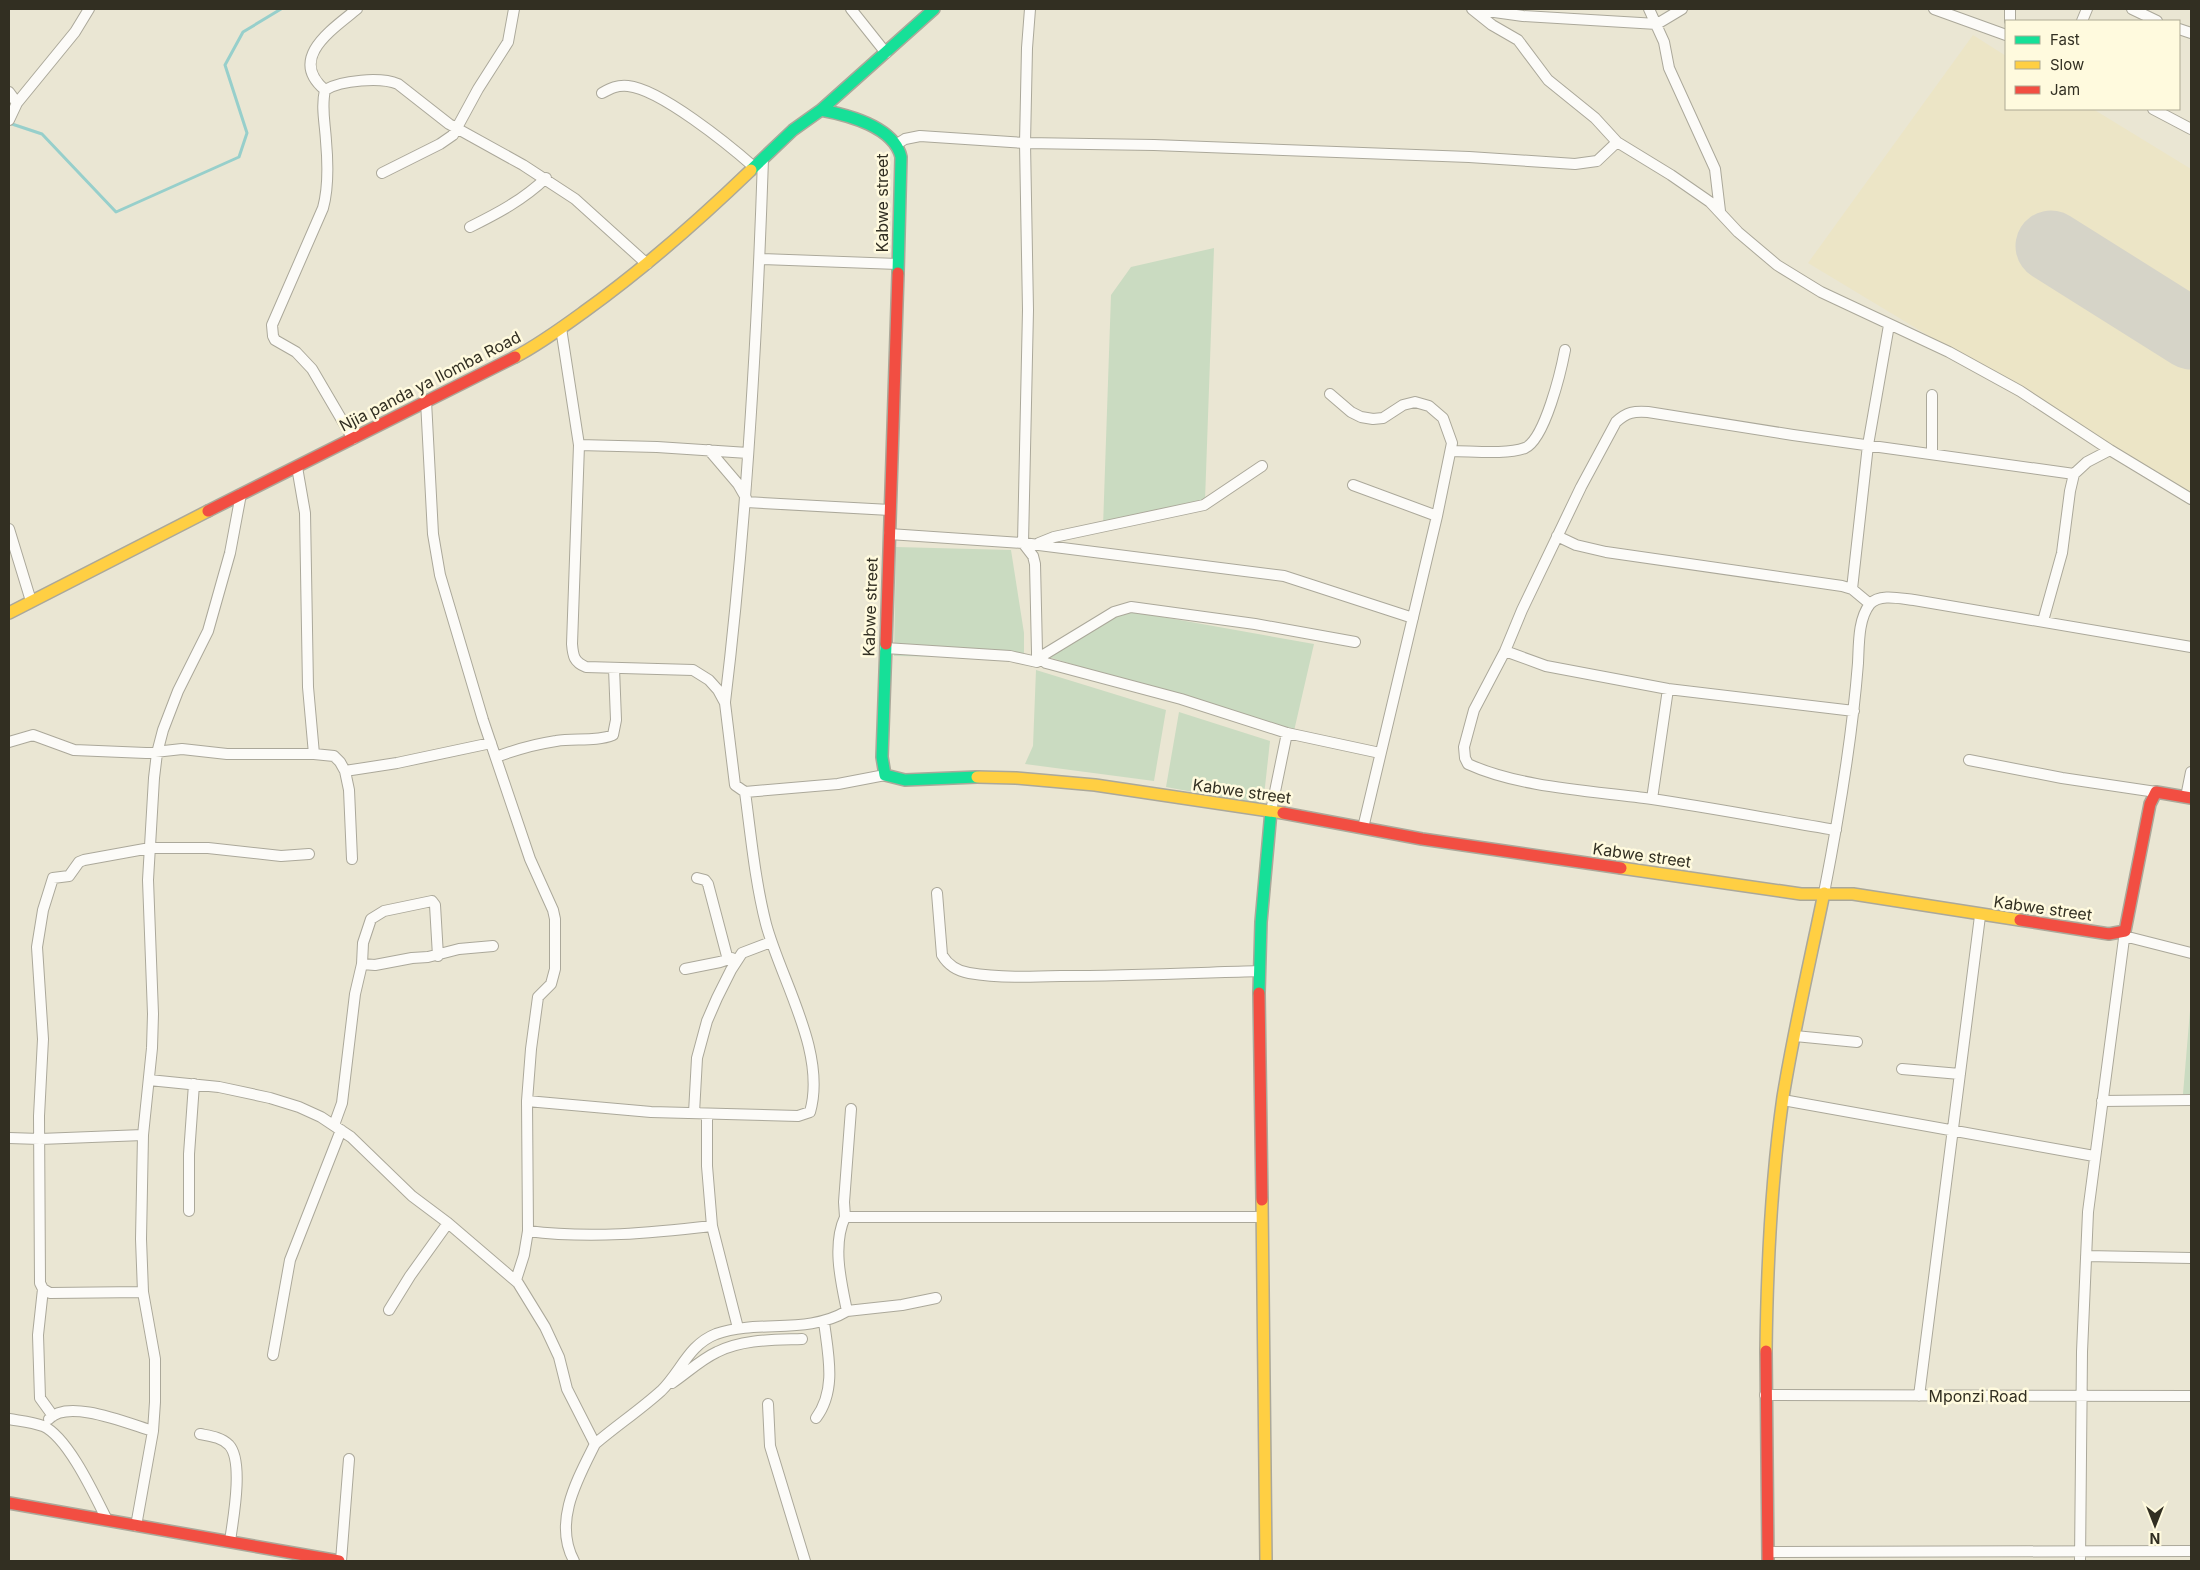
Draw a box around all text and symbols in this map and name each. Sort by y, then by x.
legend [2005,20,2180,110]
text: Fast [2050,30,2080,49]
text: Slow [2050,55,2084,74]
text: Jam [2050,80,2080,99]
street label: Kabwe street [872,153,892,253]
street label: Njia panda ya Ilomba Road [336,326,524,436]
street label: Kabwe street [858,557,882,657]
street label: Kabwe street [1191,774,1293,808]
street label: Kabwe street [1591,838,1693,872]
street label: Kabwe street [1992,891,2094,925]
street label: Mponzi Road [1928,1386,2028,1406]
north arrow [2130,1500,2180,1550]
text: N [2150,1530,2160,1547]

